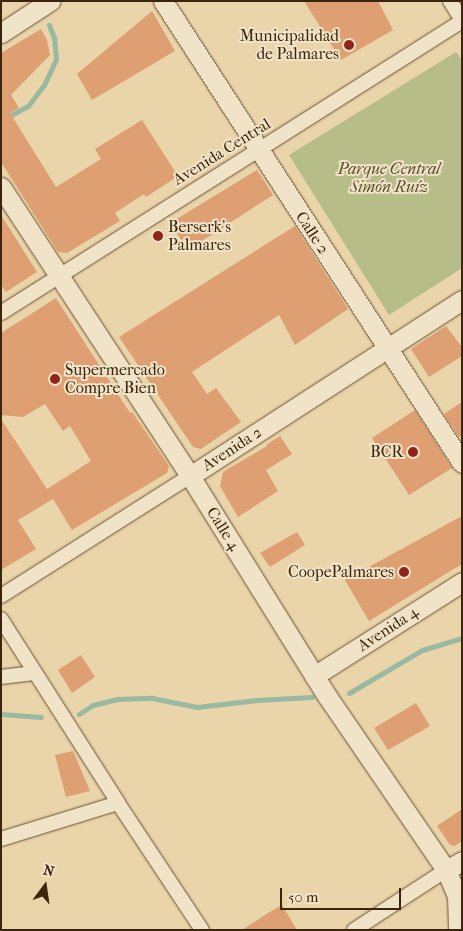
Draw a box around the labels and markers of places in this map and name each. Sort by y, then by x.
place label: Municipalidad de Palmares [240,26,339,64]
marker: Municipalidad de Palmares [343,39,355,51]
place label: Berserk's Palmares [168,217,231,255]
marker: Berserk's Palmares [152,230,164,242]
place label: Supermercado Compre Bien [65,360,165,398]
marker: Supermercado Compre Bien [49,373,61,385]
place label: BCR [370,442,403,462]
marker: BCR [407,446,419,458]
place label: CoopePalmares [288,562,394,582]
marker: CoopePalmares [398,566,410,578]

